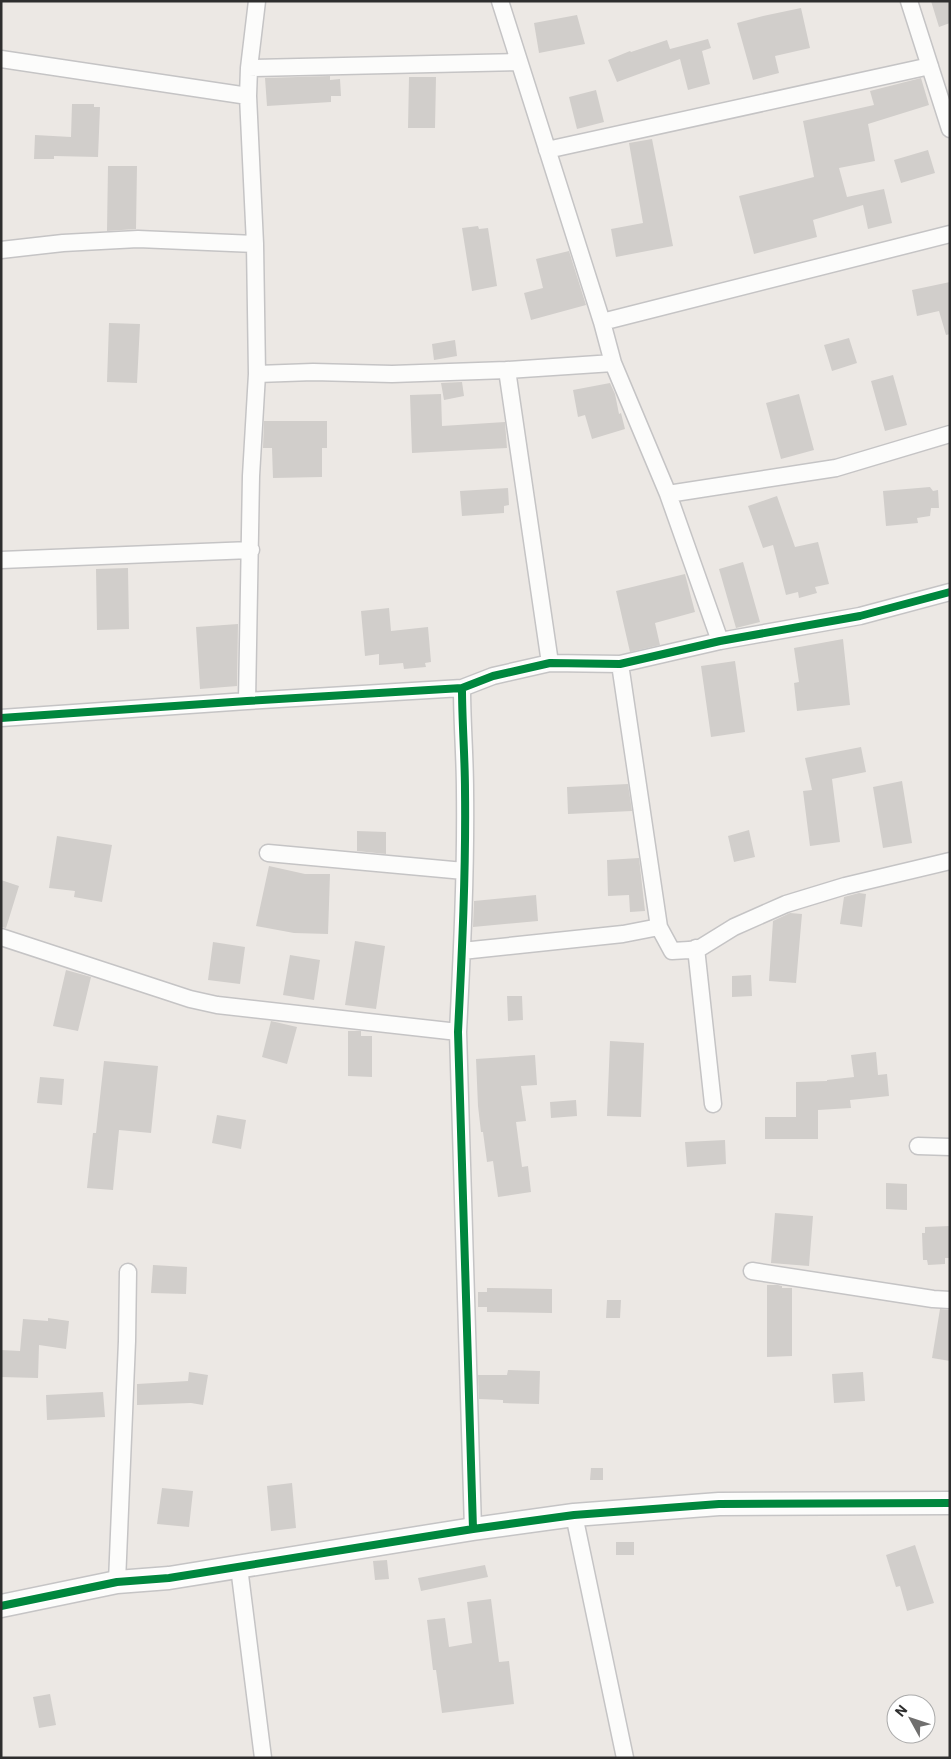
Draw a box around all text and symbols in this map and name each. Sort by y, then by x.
north arrow [886,1694,936,1744]
text: N [892,1702,910,1720]

